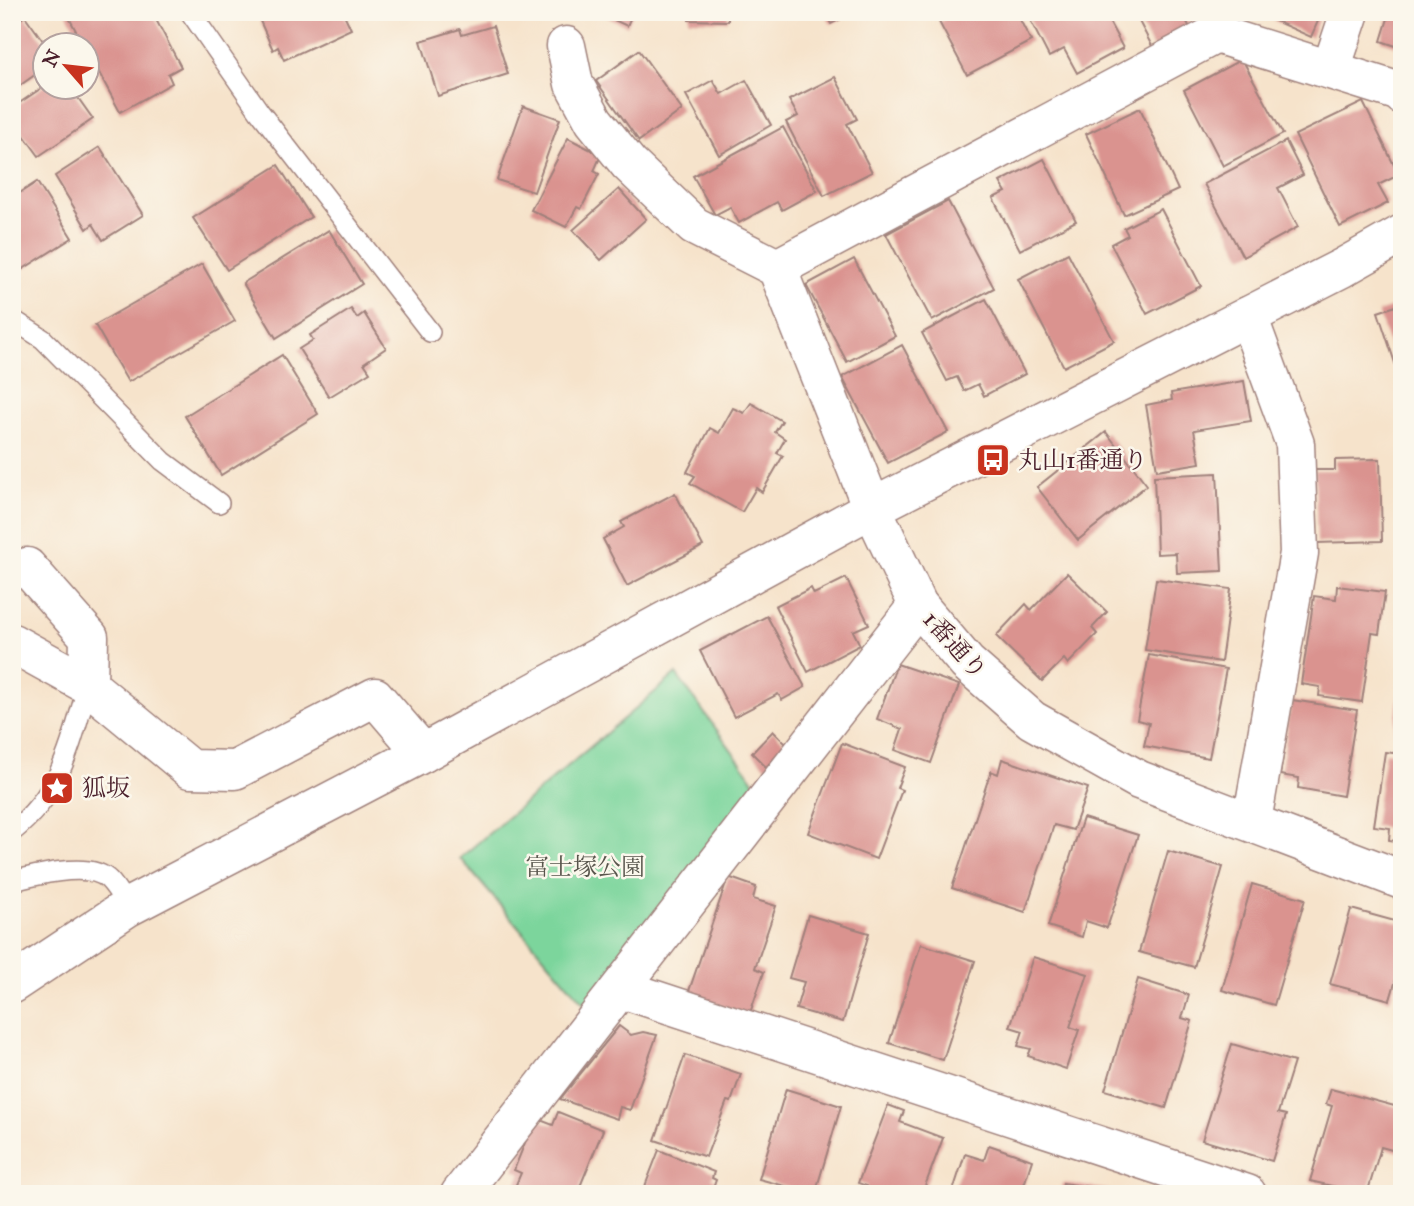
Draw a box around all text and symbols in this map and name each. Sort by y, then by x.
north arrow [32,32,102,102]
text: N [37,46,65,71]
bus stop icon: 丸山1番通り [974,441,1012,479]
place label: 丸山1番通り [1018,445,1147,475]
street label: 1番通り [917,605,993,685]
place icon: 狐坂 [38,769,76,807]
place label: 狐坂 [82,773,130,803]
park label: 富士塚公園 [525,852,645,882]

